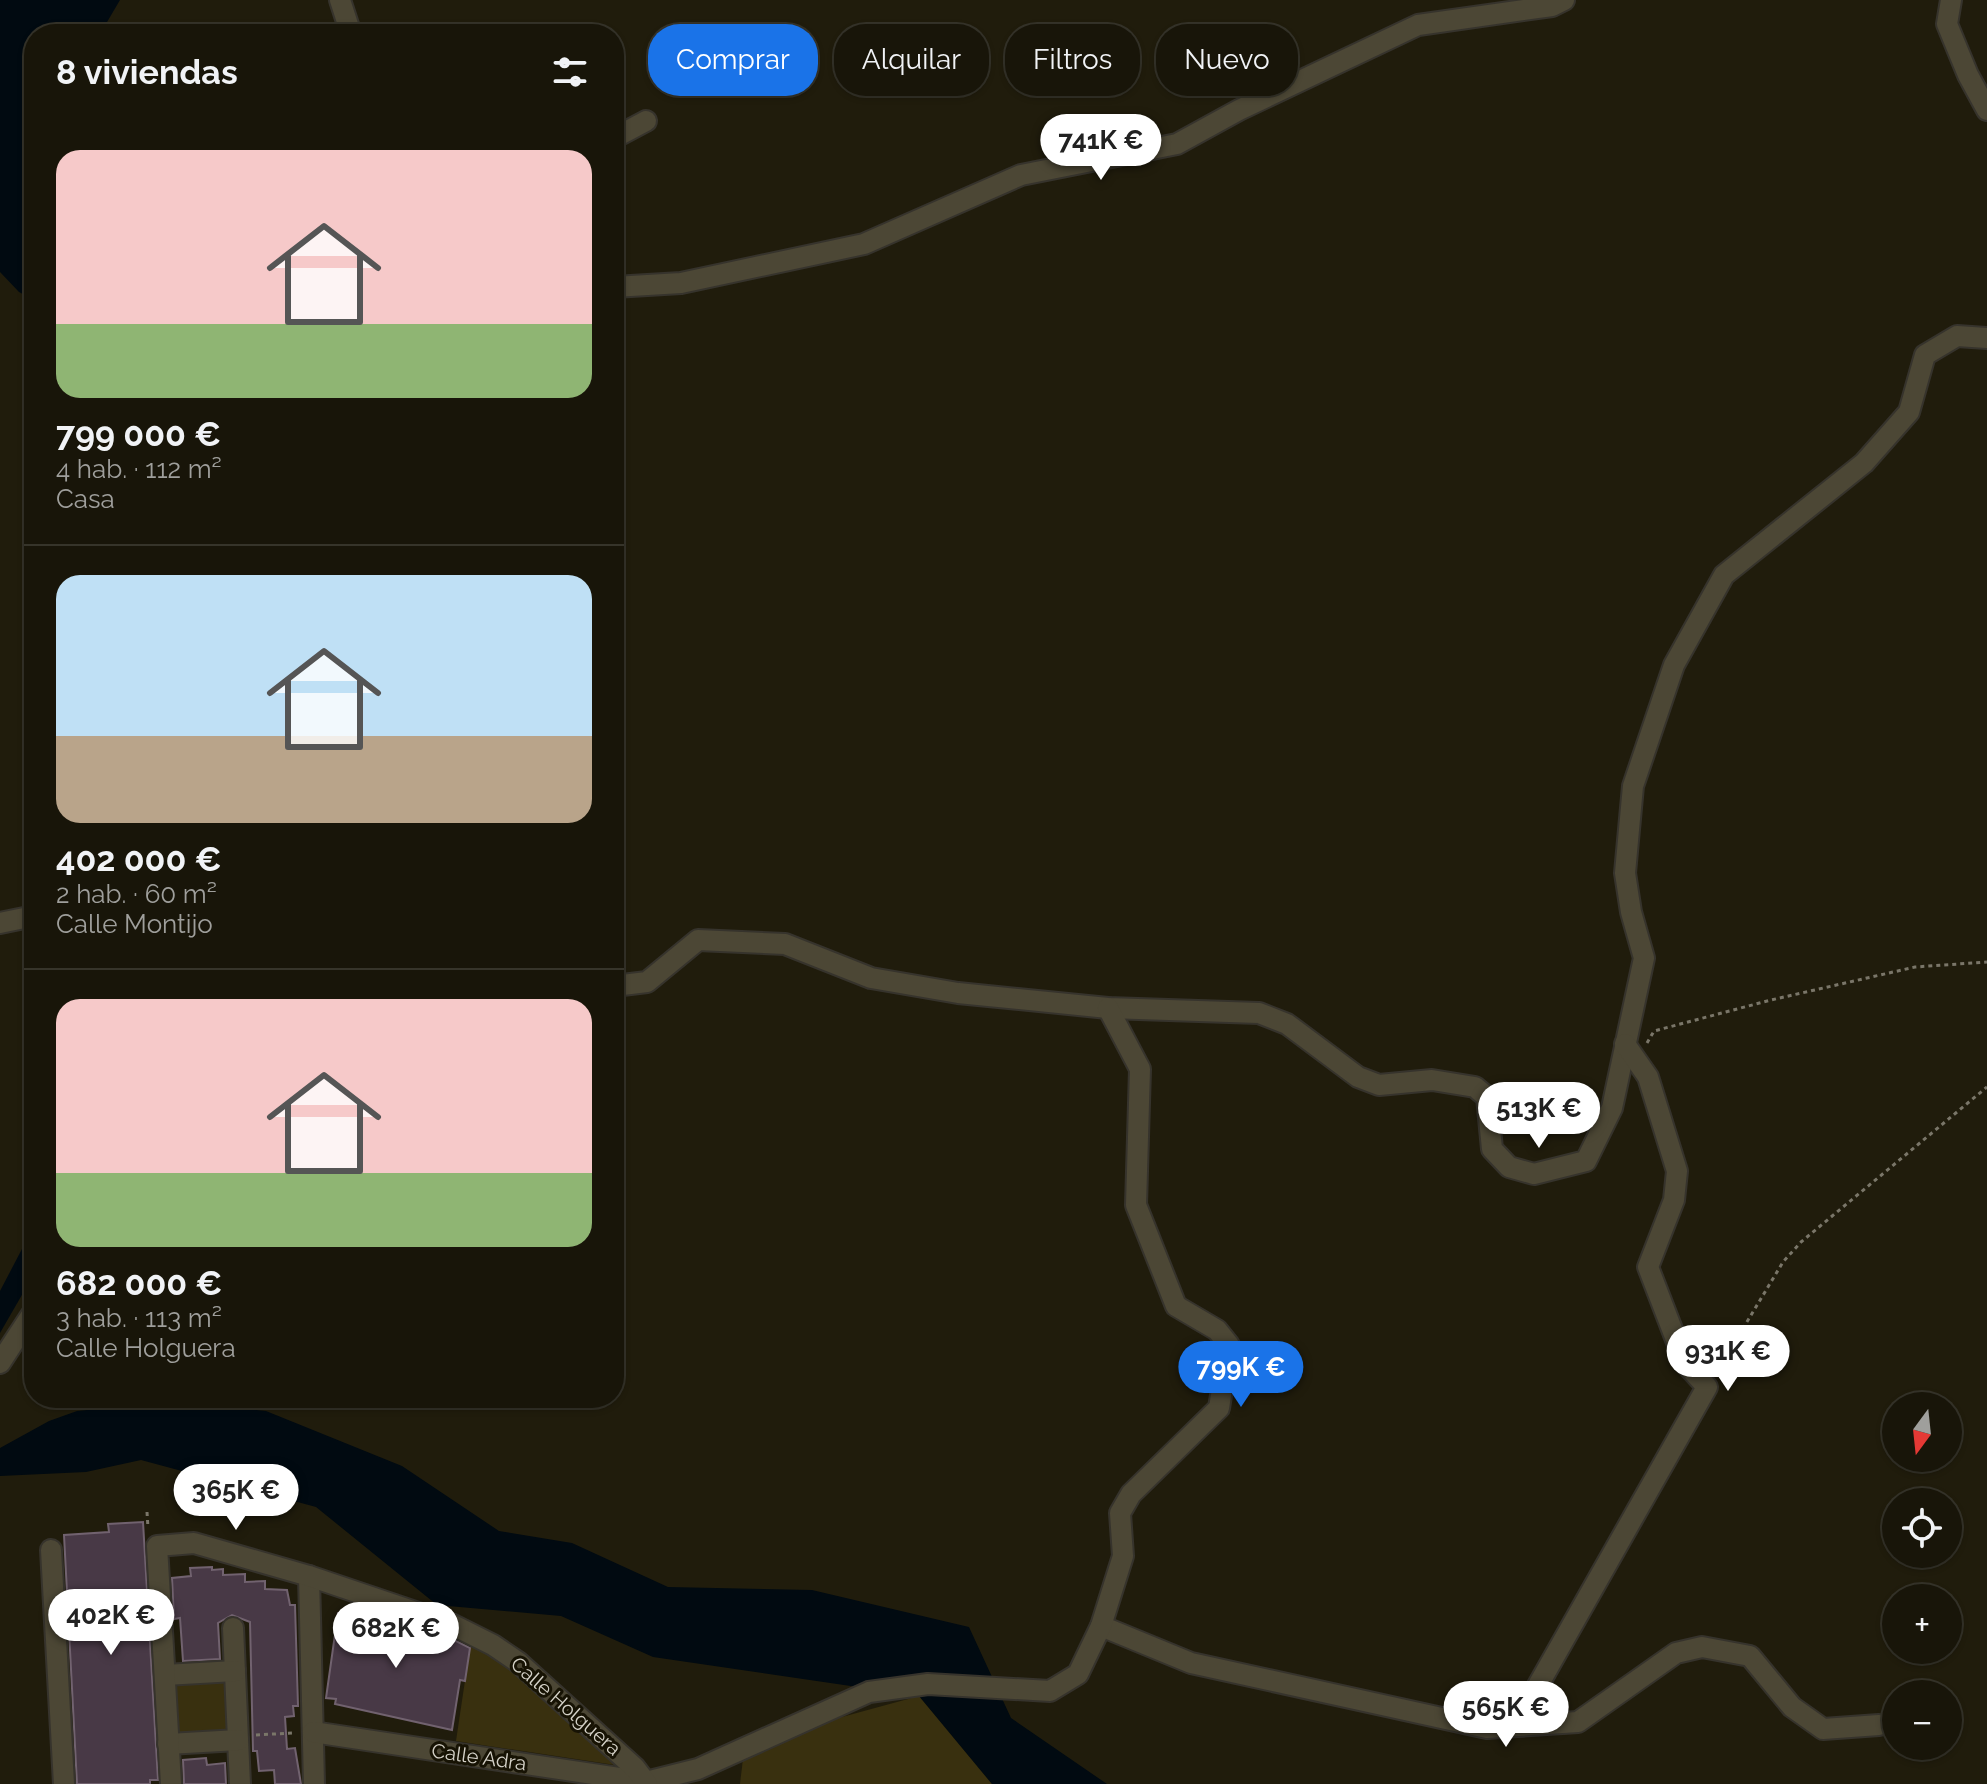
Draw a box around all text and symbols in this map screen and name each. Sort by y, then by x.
chip: Comprar [648,24,818,96]
chip: Alquilar [834,24,989,96]
chip: Filtros [1005,24,1140,96]
chip: Nuevo [1156,24,1298,96]
icon: filters [548,50,592,94]
text: 8 viviendas [56,52,238,92]
pin: 741K € [1036,114,1166,182]
text: 741K € [1058,125,1144,155]
icon: home [252,202,396,346]
text: 799 000 € [56,414,221,454]
text: 4 hab. · 112 m² [56,454,222,484]
text: Casa [56,484,115,514]
icon: home [252,627,396,771]
text: 402 000 € [56,839,222,879]
text: 2 hab. · 60 m² [56,879,217,909]
text: Calle Montijo [56,909,213,939]
icon: home [252,1051,396,1195]
pin: 513K € [1474,1082,1604,1150]
text: 513K € [1496,1093,1582,1123]
text: 682 000 € [56,1263,222,1303]
text: 3 hab. · 113 m² [56,1303,222,1333]
pin: 931K € [1663,1325,1793,1393]
text: Calle Holguera [56,1333,236,1363]
text: 931K € [1685,1336,1771,1366]
pin: 799K € [1176,1341,1306,1409]
text: 799K € [1196,1352,1286,1382]
north arrow [1882,1392,1962,1472]
map controls [1882,1392,1962,1760]
pin: 365K € [171,1464,301,1532]
text: 365K € [192,1475,280,1505]
button: locate [1882,1488,1962,1568]
button: + [1882,1584,1962,1664]
pin: 402K € [46,1589,176,1657]
text: 402K € [66,1600,156,1630]
pin: 682K € [331,1602,461,1670]
text: 682K € [351,1613,441,1643]
street label: Calle Holguera [506,1652,626,1760]
button: − [1882,1680,1962,1760]
pin: 565K € [1441,1681,1571,1749]
text: 565K € [1462,1692,1550,1722]
street label: Calle Adra [430,1738,528,1776]

